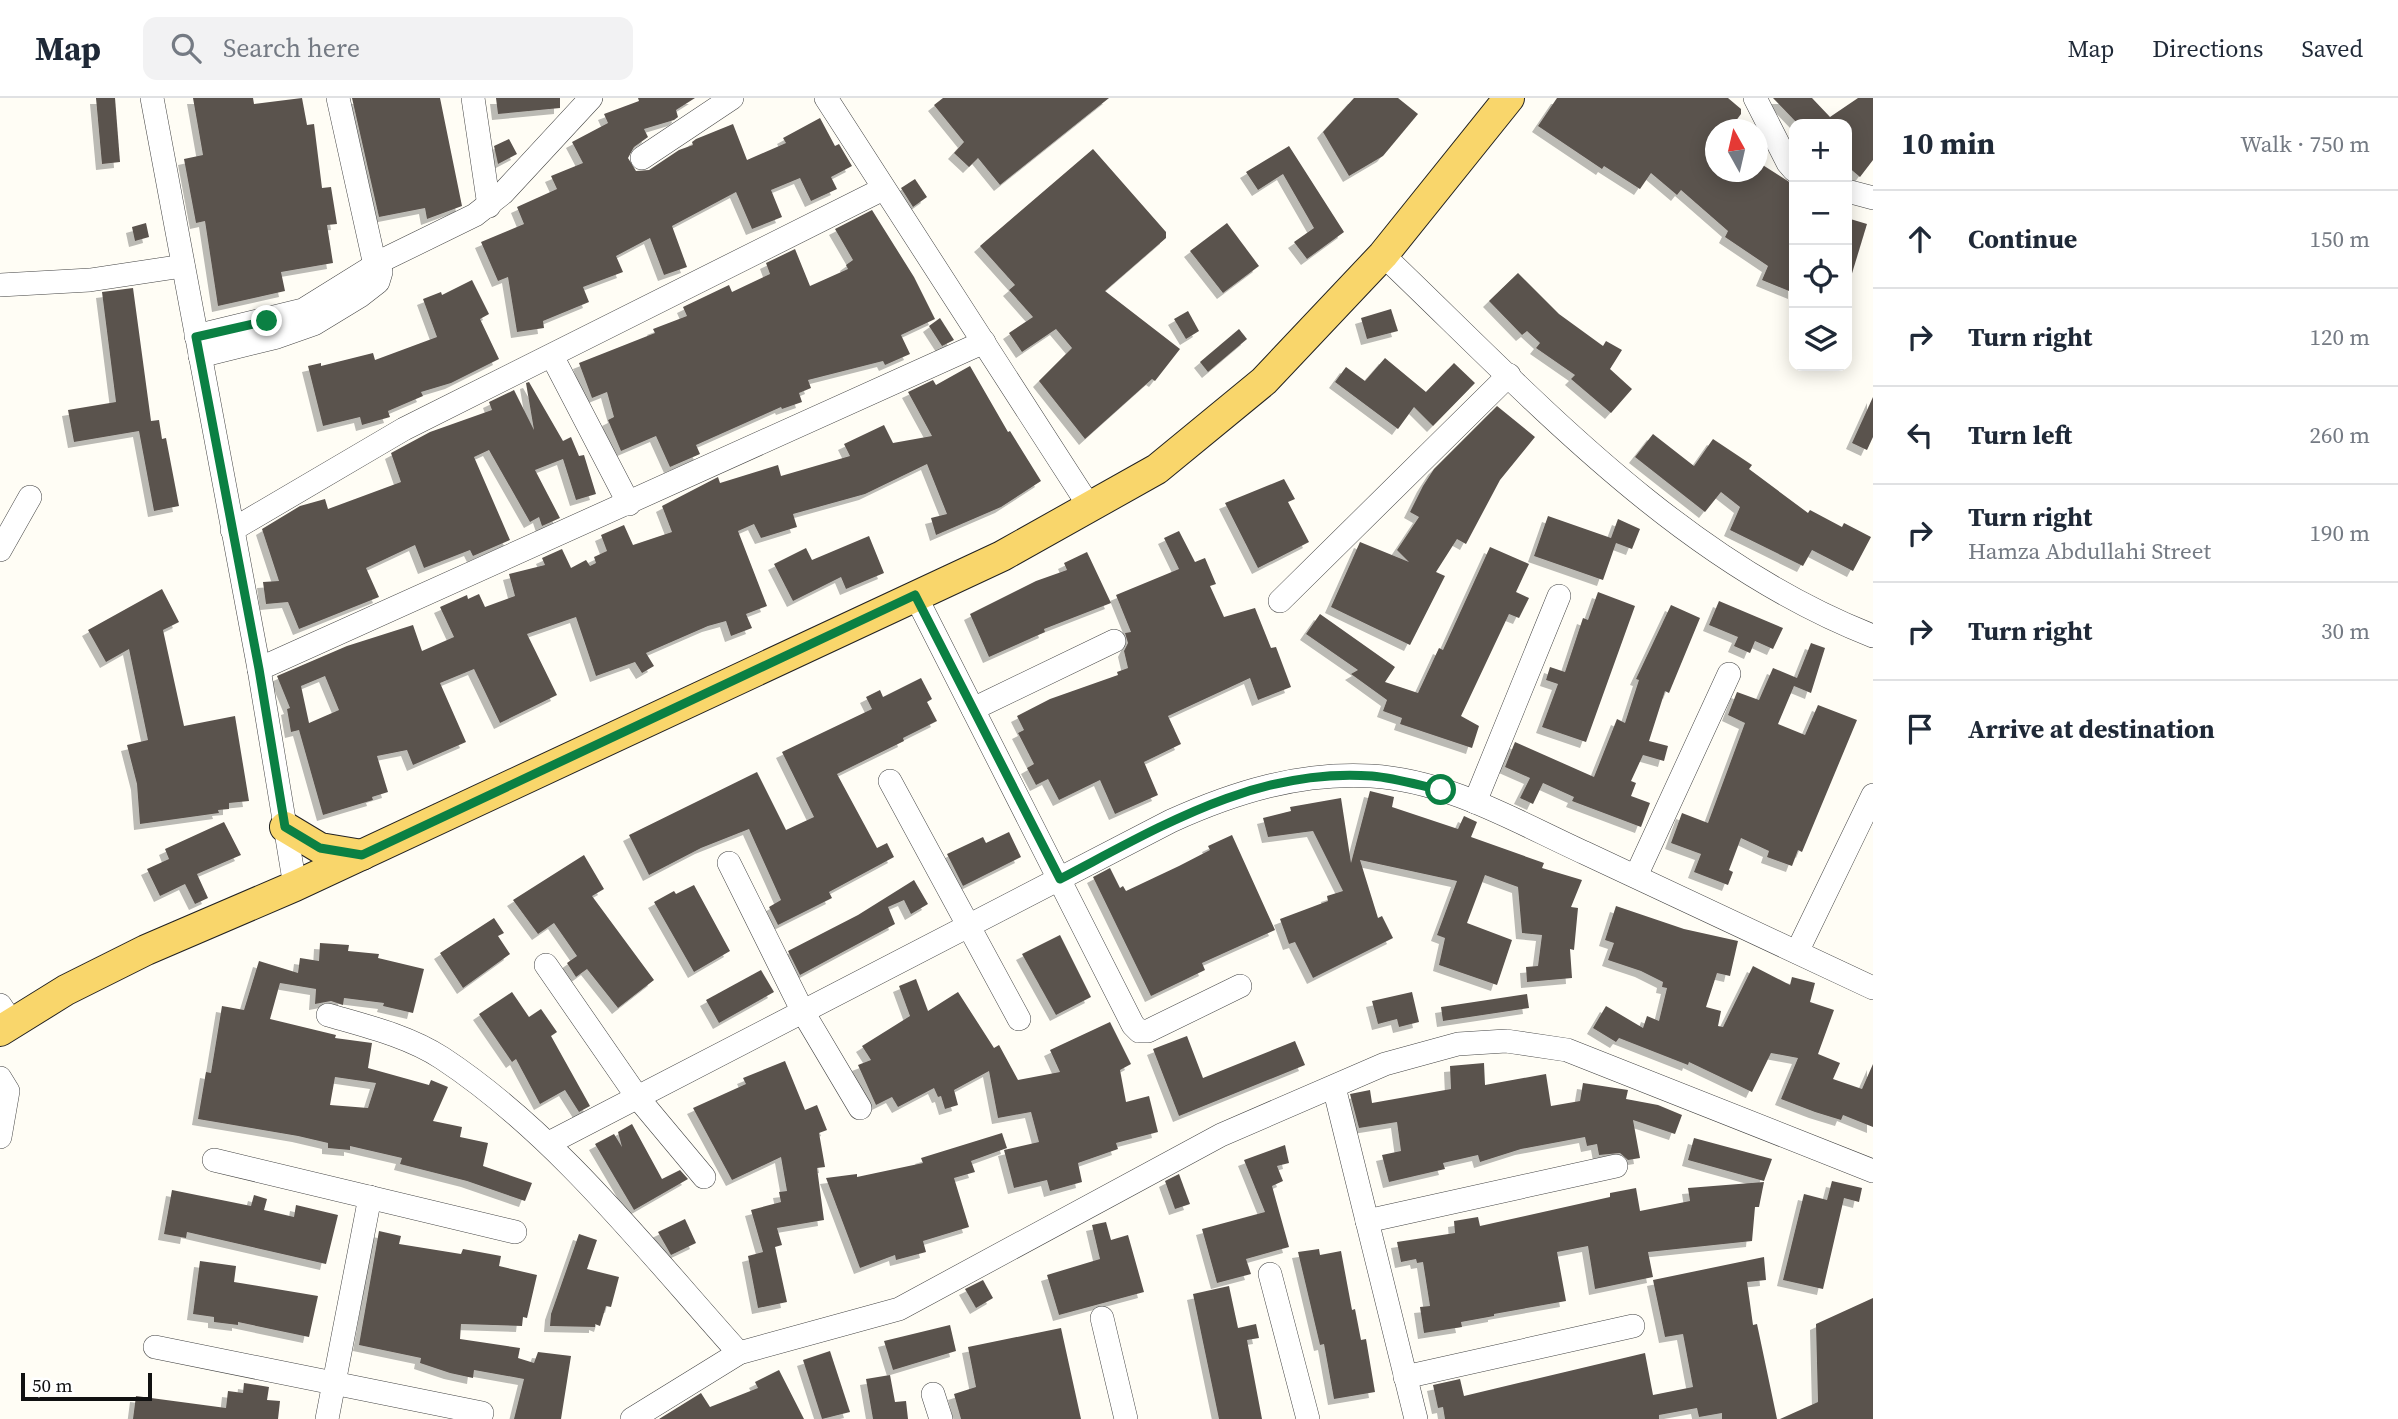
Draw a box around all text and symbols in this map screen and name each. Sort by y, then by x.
search box [143,17,633,80]
text: Map [35,26,101,71]
icon: search [167,29,205,67]
text: Search here [223,30,360,66]
text: Map [2067,32,2114,65]
text: Directions [2152,32,2263,65]
text: Saved [2301,32,2363,65]
north arrow [1705,119,1768,182]
map controls [1789,119,1852,371]
button: + [1789,119,1852,182]
text: 10 min [1901,123,1995,164]
text: Walk · 750 m [2240,128,2370,160]
button: − [1789,182,1852,245]
icon: ahead [1901,220,1939,258]
text: Continue [1968,221,2077,257]
text: 150 m [2309,223,2370,255]
button: locate [1789,245,1852,308]
route end [251,305,282,336]
button: layers [1789,308,1852,371]
icon: right [1901,318,1939,356]
text: Turn right [1968,319,2092,355]
text: 120 m [2309,321,2370,353]
icon: left [1901,416,1939,454]
text: Turn left [1968,417,2072,453]
text: 260 m [2309,419,2370,451]
text: Turn right [1968,499,2092,535]
icon: right [1901,514,1939,552]
text: 190 m [2309,517,2370,549]
text: Hamza Abdullahi Street [1968,535,2211,567]
icon: right [1901,612,1939,650]
text: Turn right [1968,613,2092,649]
text: 30 m [2321,615,2370,647]
icon: arrive [1901,710,1939,748]
text: Arrive at destination [1968,711,2215,747]
route start [1425,774,1456,805]
scale bar [21,1370,152,1402]
text: 50 m [32,1372,73,1398]

